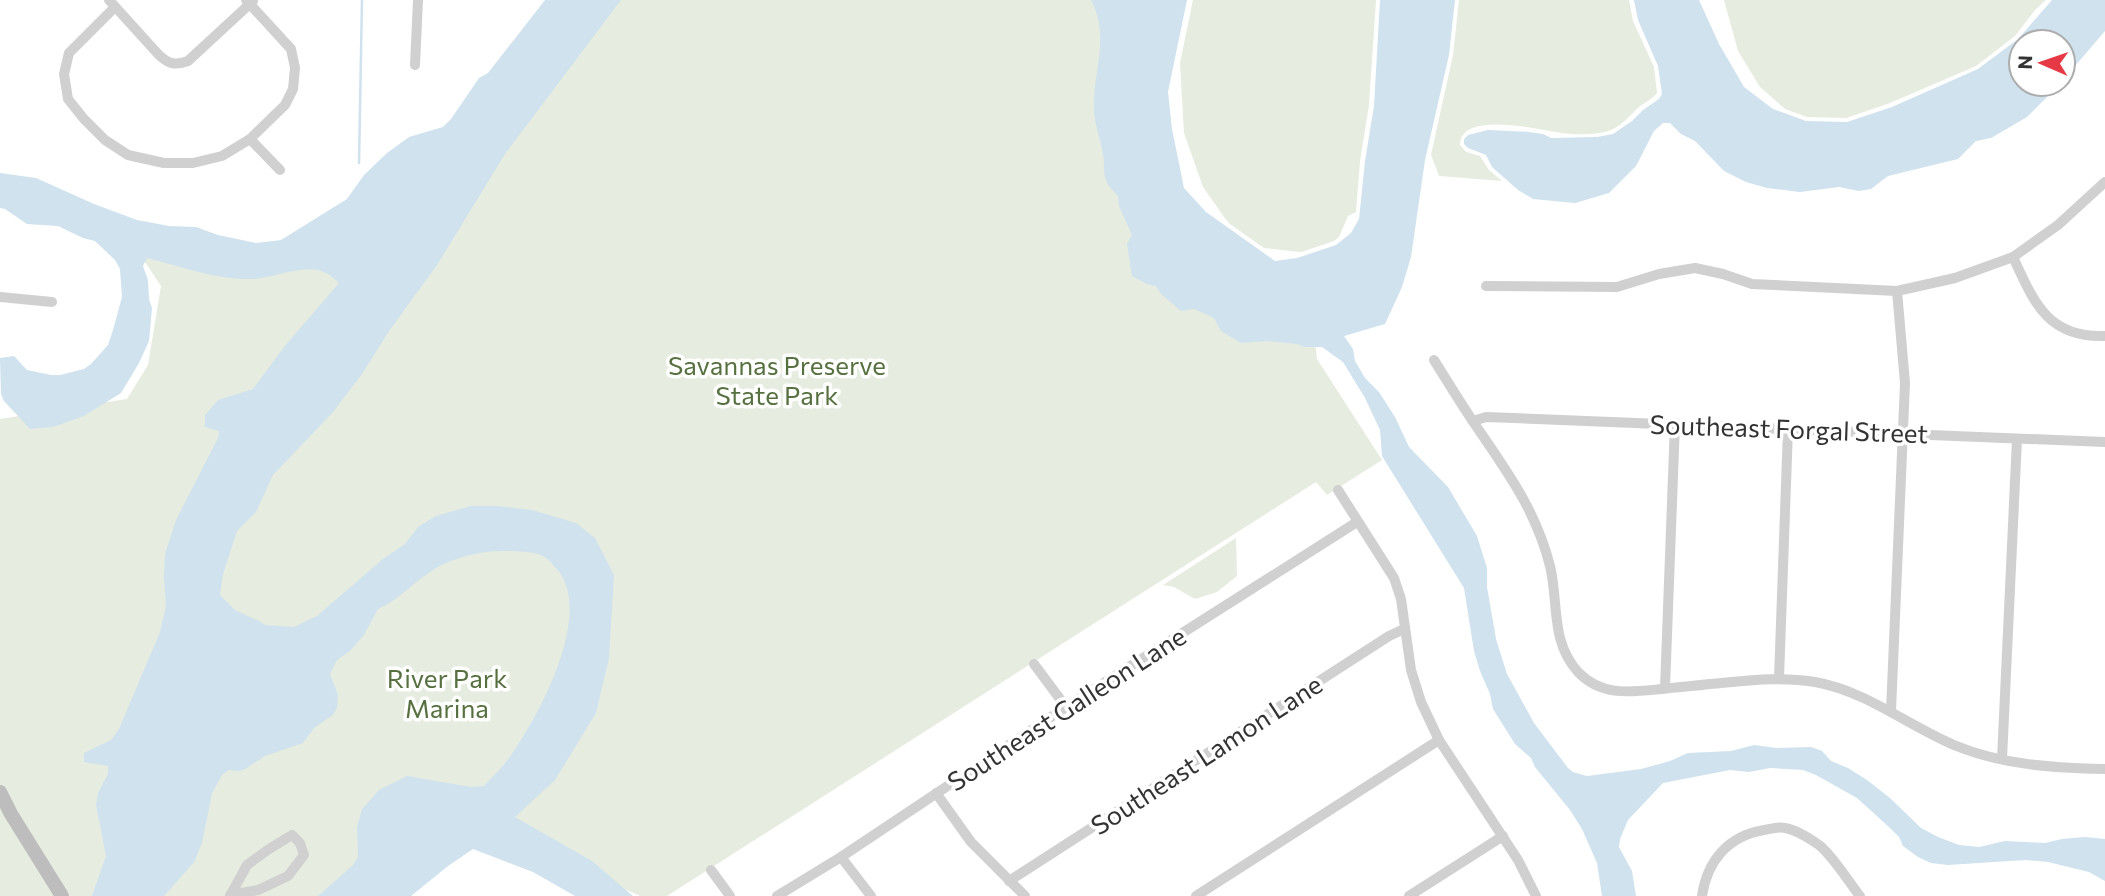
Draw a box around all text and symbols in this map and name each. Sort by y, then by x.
north arrow [2007,28,2077,98]
text: N [2013,55,2036,70]
park label: Savannas Preserve State Park [668,349,886,410]
street label: Southeast Forgal Street [1649,408,1929,448]
street label: Southeast Galleon Lane [941,619,1191,797]
park label: River Park Marina [387,662,507,723]
street label: Southeast Lamon Lane [1085,668,1327,840]

